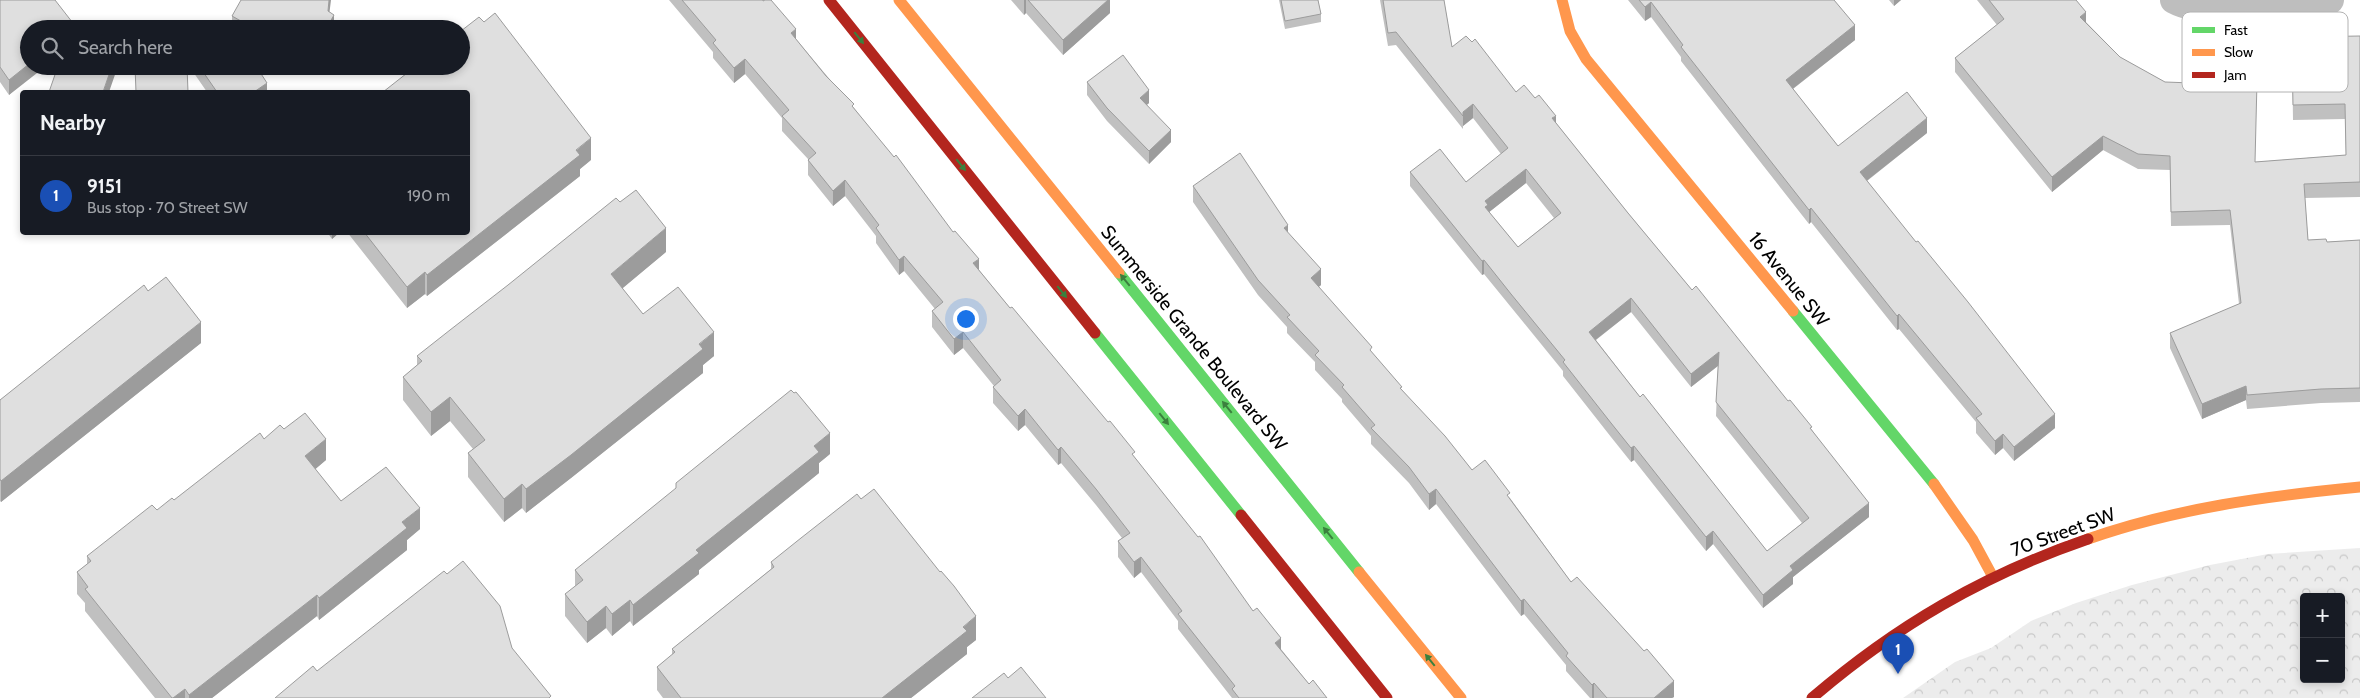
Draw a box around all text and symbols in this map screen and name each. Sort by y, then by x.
legend [2182,12,2348,92]
search box [20,20,470,75]
text: Fast [2224,21,2248,39]
one-way arrow [854,31,865,44]
icon: search [38,34,66,62]
text: Search here [78,36,172,59]
text: Slow [2224,43,2253,61]
text: Jam [2223,66,2246,84]
text: Nearby [40,110,106,135]
one-way arrow [955,158,966,171]
text: 9151 [87,175,122,198]
text: 1 [53,186,59,205]
text: 190 m [407,186,450,205]
text: Bus stop · 70 Street SW [87,198,248,217]
street label: Summerside Grande Boulevard SW [1096,221,1292,455]
street label: 16 Avenue SW [1744,227,1834,331]
one-way arrow [1119,274,1130,287]
one-way arrow [1057,285,1068,298]
your location [953,306,979,332]
one-way arrow [1221,401,1232,414]
one-way arrow [1158,412,1169,425]
street label: 70 Street SW [2008,503,2118,561]
one-way arrow [1323,527,1334,540]
map controls [2300,593,2345,683]
button: + [2300,593,2345,638]
pin: 1 [1882,633,1914,674]
button: − [2300,638,2345,683]
one-way arrow [1425,654,1436,667]

